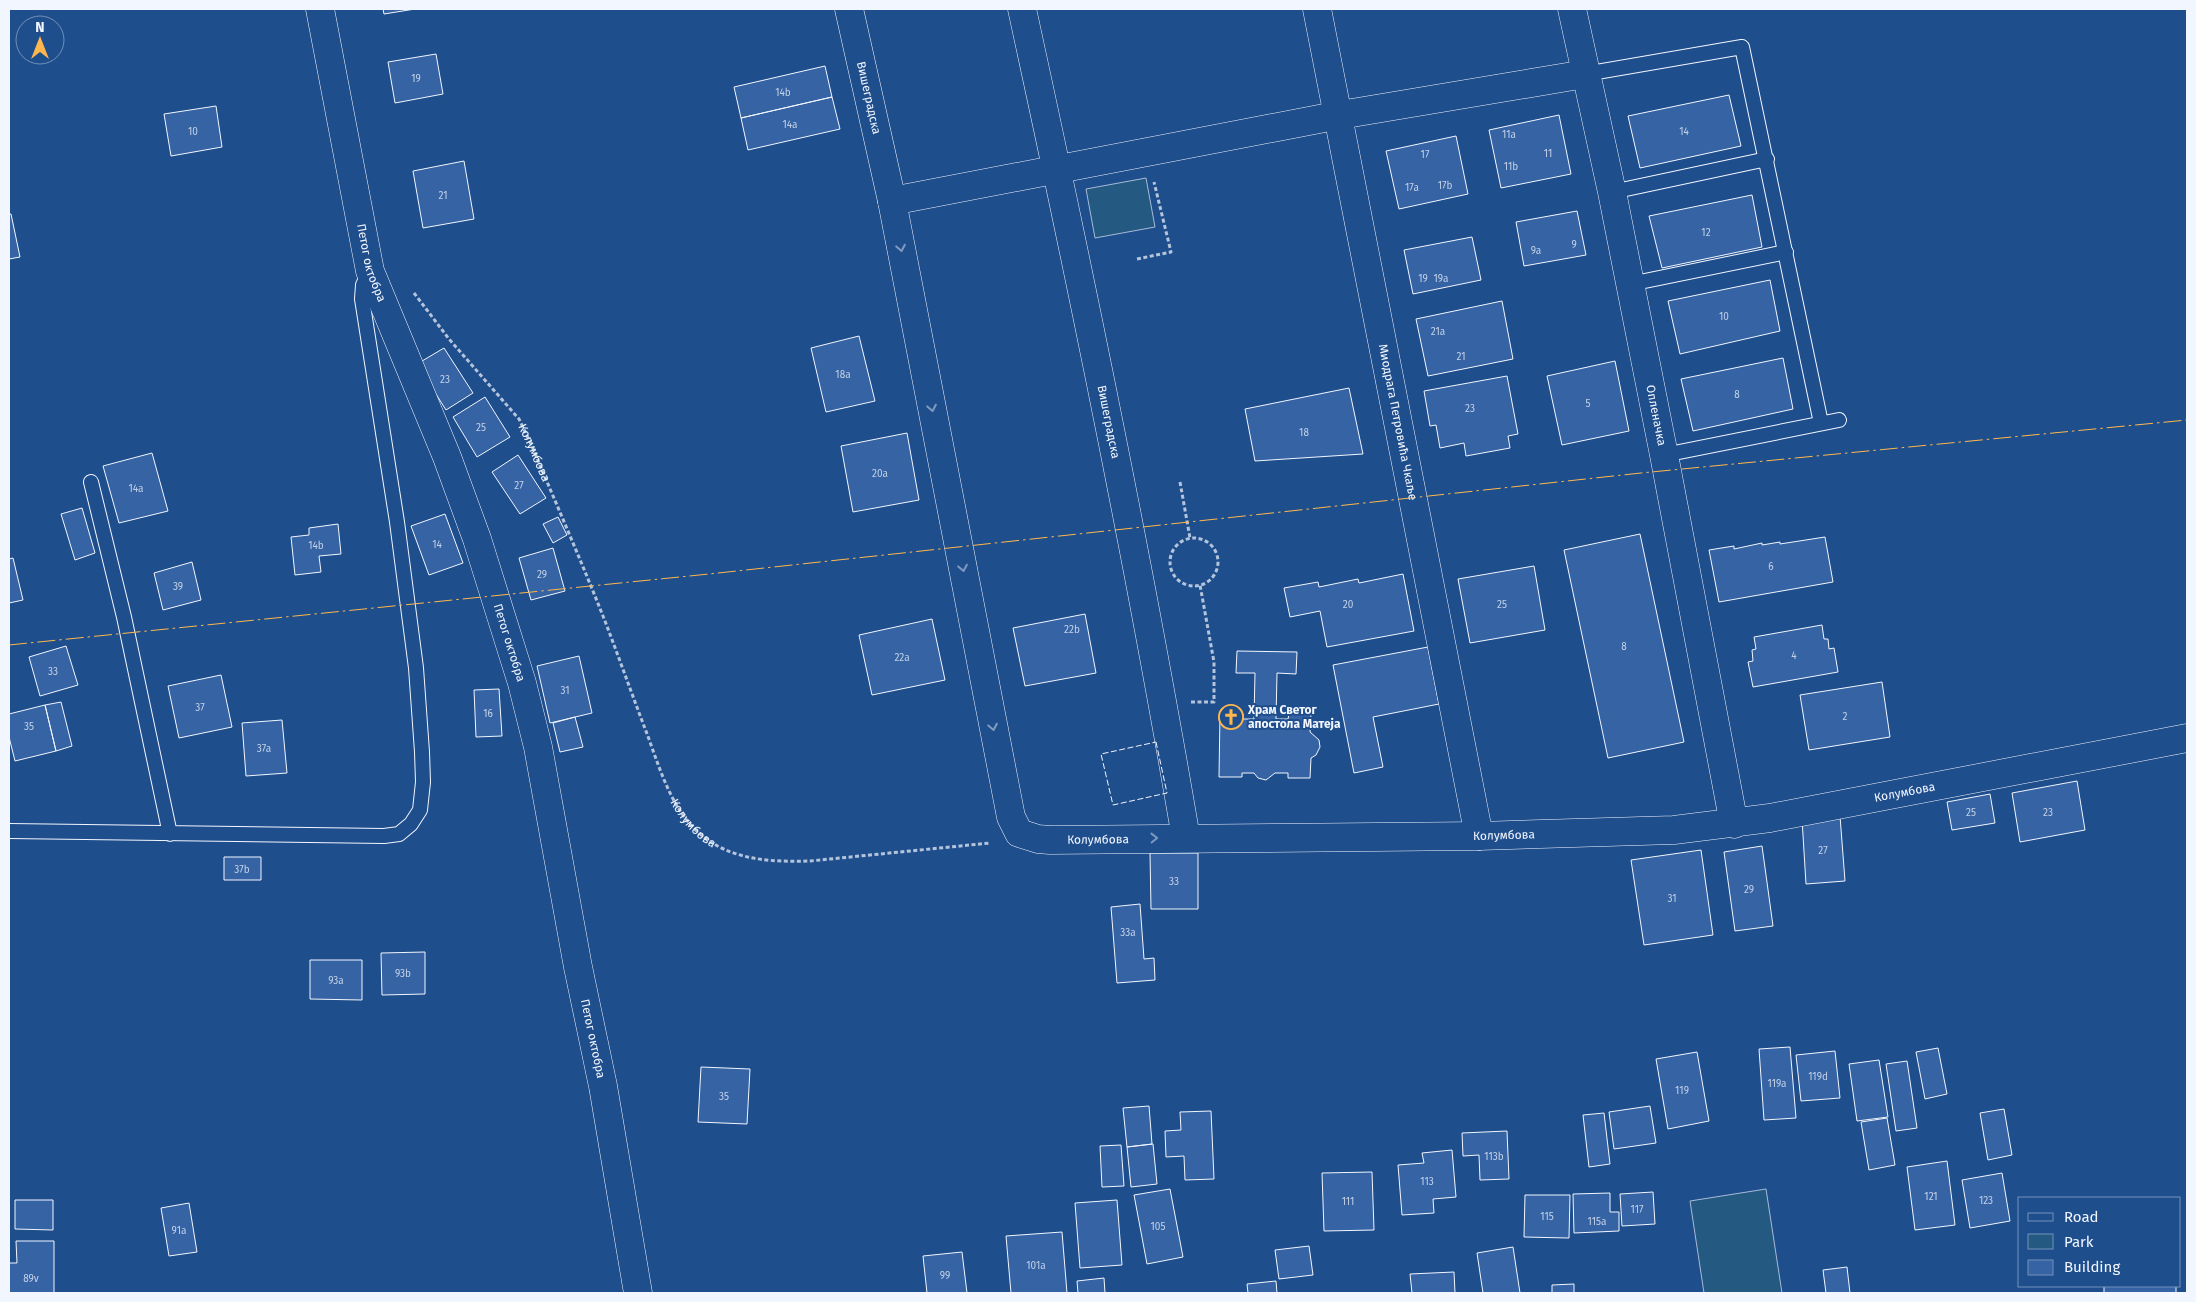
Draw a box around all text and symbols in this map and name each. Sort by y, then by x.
north arrow [15,15,65,65]
text: N [35,19,45,36]
street label: Вишеградска [854,60,884,136]
house number: 19 [411,73,421,85]
house number: 14b [775,87,791,99]
house number: 14a [782,119,798,131]
house number: 10 [188,126,198,138]
house number: 14 [1679,126,1690,138]
house number: 11a [1502,129,1516,141]
house number: 11 [1544,148,1552,160]
house number: 17 [1421,149,1430,161]
house number: 11b [1504,161,1518,173]
house number: 17b [1438,180,1452,192]
house number: 17a [1405,182,1419,194]
house number: 21 [438,190,448,202]
street label: Петог октобра [354,222,389,304]
house number: 12 [1701,227,1711,239]
house number: 9 [1571,239,1577,251]
one-way arrow [895,244,906,253]
house number: 9a [1531,245,1541,257]
house number: 19 [1418,273,1428,285]
house number: 19a [1434,273,1448,285]
house number: 10 [1719,311,1729,323]
house number: 21a [1431,326,1445,338]
street label: Миодрага Петровића Чкаље [1376,343,1420,501]
house number: 21 [1456,351,1466,363]
house number: 18a [835,369,851,381]
house number: 23 [440,374,450,386]
street label: Вишеградска [1095,384,1123,460]
street label: Опленачка [1643,384,1669,447]
house number: 8 [1734,389,1740,401]
house number: 5 [1585,398,1591,410]
house number: 23 [1465,403,1475,415]
one-way arrow [926,404,936,412]
street label: Колумбова [515,421,553,484]
house number: 25 [476,422,486,434]
house number: 18 [1299,427,1309,439]
house number: 20a [872,468,888,480]
house number: 27 [514,480,524,492]
house number: 14a [128,483,144,495]
house number: 14 [432,539,443,551]
house number: 14b [308,540,324,552]
house number: 6 [1768,561,1774,573]
one-way arrow [957,563,967,572]
house number: 29 [537,569,547,581]
house number: 39 [173,581,183,593]
house number: 20 [1343,599,1354,611]
house number: 25 [1497,599,1507,611]
street label: Петог октобра [491,602,528,683]
house number: 22b [1064,624,1080,636]
house number: 8 [1621,641,1627,653]
house number: 4 [1791,650,1797,662]
house number: 22a [894,652,910,664]
house number: 33 [48,666,58,678]
house number: 31 [560,685,570,697]
house number: 37 [195,702,205,714]
place label: Храм Светог апостола Матеја [1247,703,1341,731]
church icon: Храм Светог апостола Матеја [1218,704,1244,730]
house number: 16 [483,708,493,720]
house number: 2 [1843,711,1848,723]
house number: 35 [24,721,34,733]
one-way arrow [988,723,998,731]
house number: 37a [257,743,271,755]
street label: Колумбова [1873,779,1936,805]
street label: Колумбова [667,796,719,851]
house number: 25 [1966,807,1976,819]
house number: 23 [2043,807,2053,819]
street label: Колумбова [1473,827,1535,843]
street label: Колумбова [1067,832,1129,847]
one-way arrow [1151,833,1159,843]
house number: 27 [1818,845,1828,857]
house number: 37b [234,864,250,876]
house number: 33 [1169,876,1179,888]
house number: 29 [1744,884,1754,896]
house number: 31 [1667,893,1677,905]
house number: 33a [1120,927,1136,939]
house number: 93b [395,968,411,980]
house number: 93a [328,975,344,987]
street label: Петог октобра [578,998,608,1080]
house number: 119d [1808,1071,1828,1083]
house number: 119a [1767,1078,1787,1090]
house number: 119 [1675,1085,1689,1097]
house number: 35 [719,1091,729,1103]
house number: 113b [1484,1151,1504,1163]
house number: 113 [1420,1176,1434,1188]
house number: 121 [1924,1191,1938,1203]
house number: 123 [1979,1195,1993,1207]
house number: 111 [1342,1196,1354,1208]
legend [2018,1197,2181,1287]
house number: 117 [1631,1204,1644,1216]
text: Road [2064,1208,2099,1226]
house number: 115 [1540,1211,1554,1223]
house number: 115a [1588,1216,1606,1228]
house number: 105 [1151,1221,1165,1233]
house number: 91a [172,1225,186,1237]
text: Park [2064,1233,2094,1251]
text: Building [2064,1258,2120,1276]
house number: 101a [1026,1260,1046,1272]
house number: 99 [940,1270,950,1282]
house number: 89v [23,1273,39,1285]

